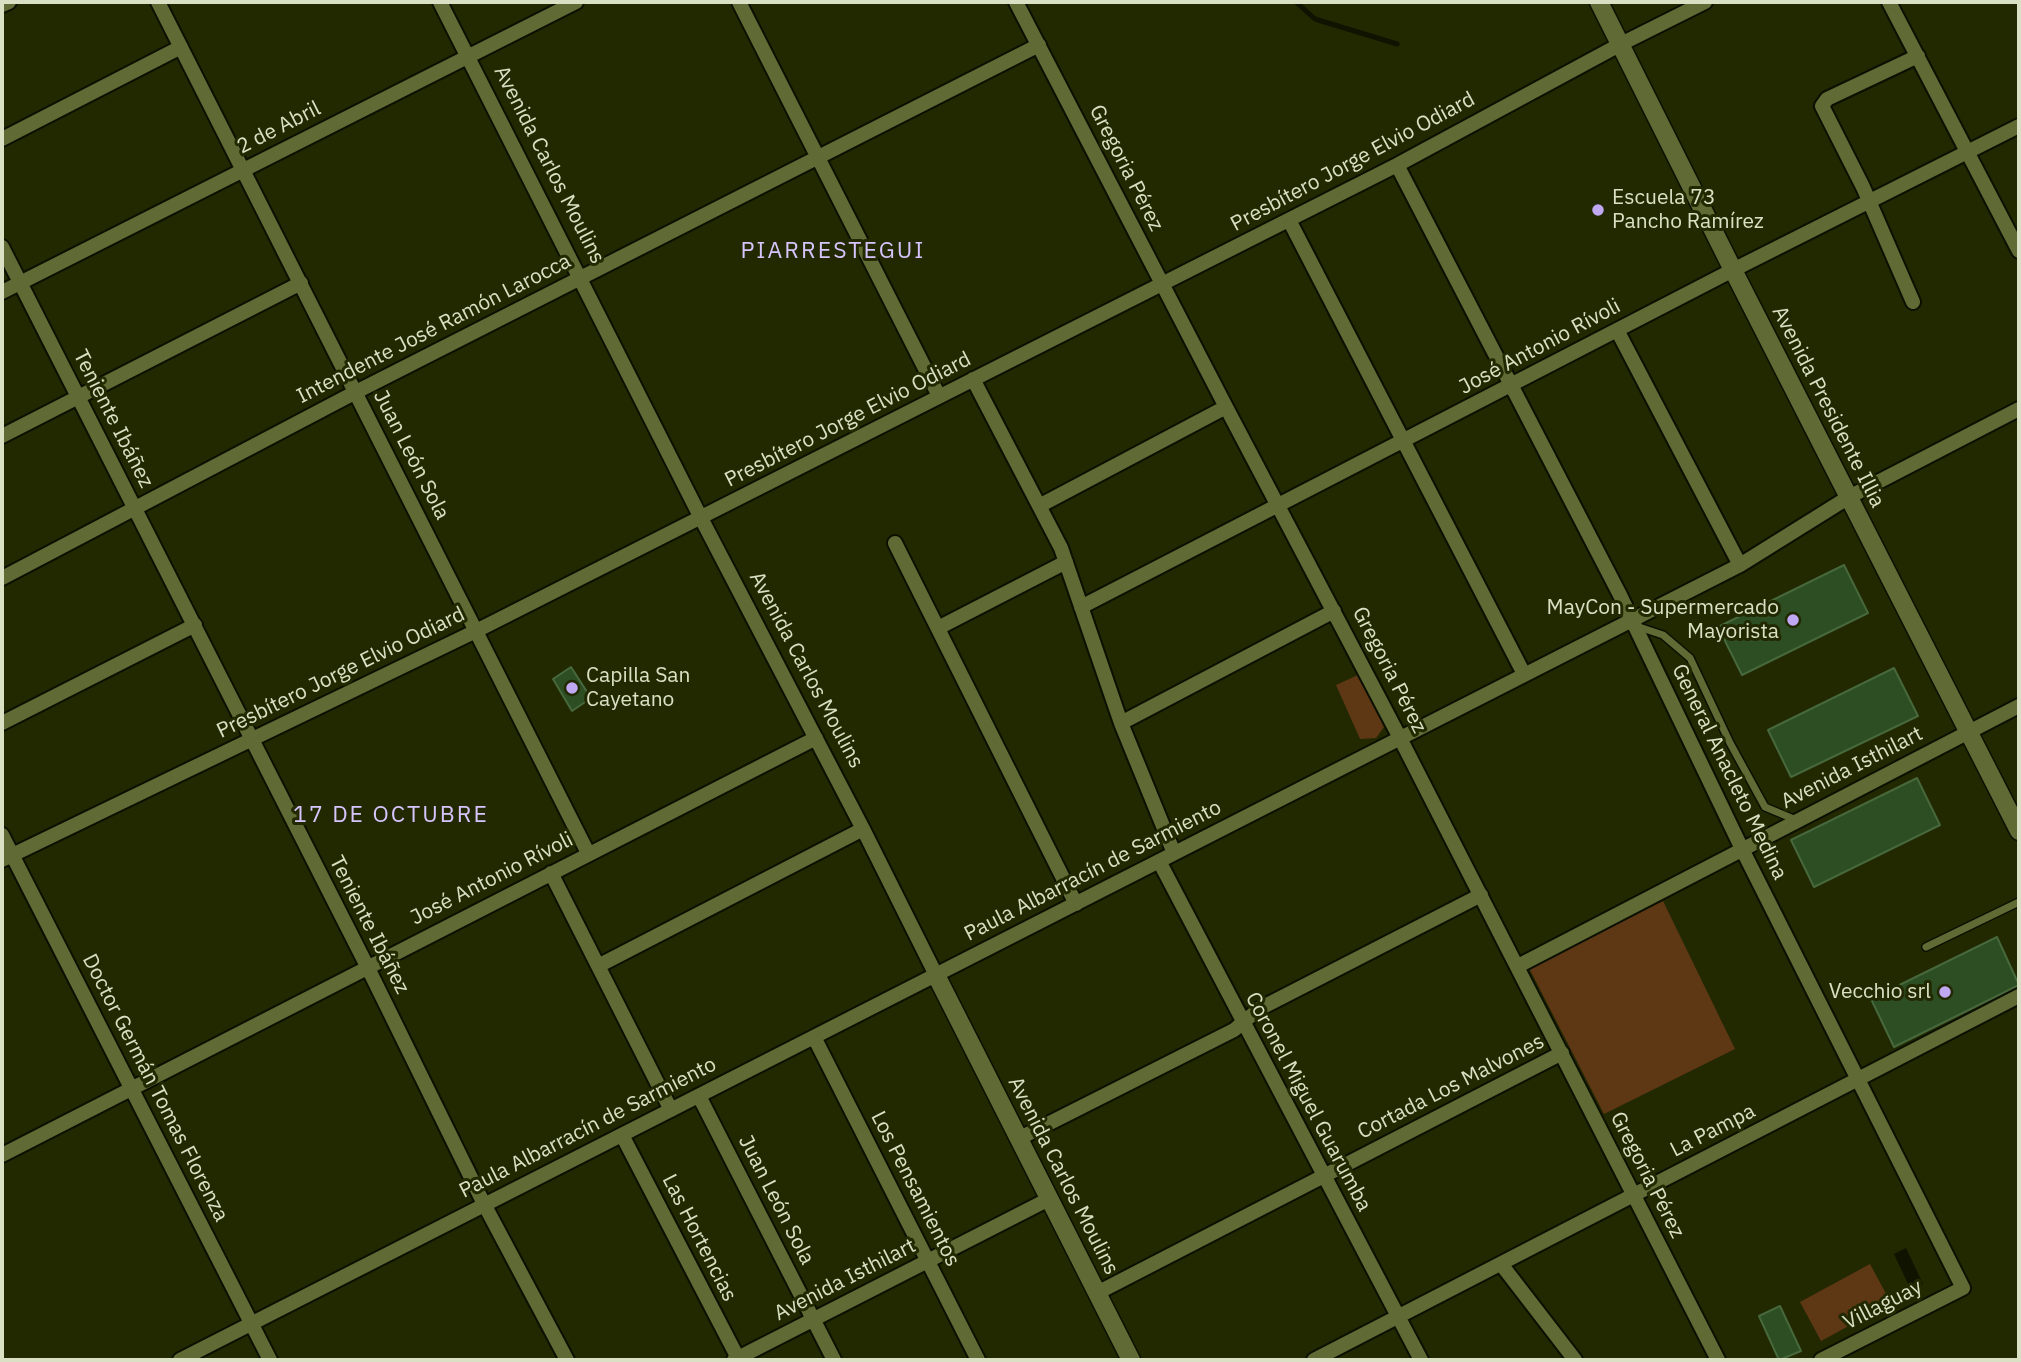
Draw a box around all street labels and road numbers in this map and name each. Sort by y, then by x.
street label: Avenida Carlos Moulins [488,62,610,268]
street label: Presbítero Jorge Elvio Odiard [1227,87,1479,237]
street label: 2 de Abril [233,96,325,160]
street label: Gregoria Pérez [1083,101,1169,235]
street label: Intendente José Ramón Larocca [293,249,575,409]
street label: José Antonio Rívoli [1455,294,1625,400]
street label: Avenida Presidente Illia [1766,302,1890,512]
street label: Teniente Ibáñez [67,346,159,492]
street label: Presbítero Jorge Elvio Odiard [721,347,975,493]
street label: Juan León Sola [368,386,454,524]
street label: Avenida Carlos Moulins [744,568,868,772]
street label: Presbítero Jorge Elvio Odiard [213,602,469,744]
street label: Gregoria Pérez [1346,603,1432,737]
street label: General Anacleto Medina [1666,660,1792,884]
street label: Avenida Isthilart [1777,722,1927,814]
street label: Paula Albarracín de Sarmiento [960,795,1226,947]
street label: José Antonio Rívoli [406,827,578,931]
street label: Teniente Ibáñez [323,852,415,998]
street label: Doctor Germán Tomas Florenza [76,950,234,1226]
street label: Coronel Miguel Guarumba [1239,988,1377,1216]
street label: Cortada Los Malvones [1353,1029,1549,1145]
street label: Paula Albarracín de Sarmiento [455,1052,721,1204]
street label: Avenida Carlos Moulins [1002,1073,1124,1279]
street label: La Pampa [1666,1099,1760,1163]
street label: Los Pensamientos [865,1107,965,1271]
street label: Gregoria Pérez [1604,1108,1690,1242]
street label: Juan León Sola [733,1131,819,1269]
street label: Las Hortencias [656,1170,742,1306]
street label: Avenida Isthilart [770,1234,920,1326]
street label: Villaguay [1839,1274,1927,1336]

